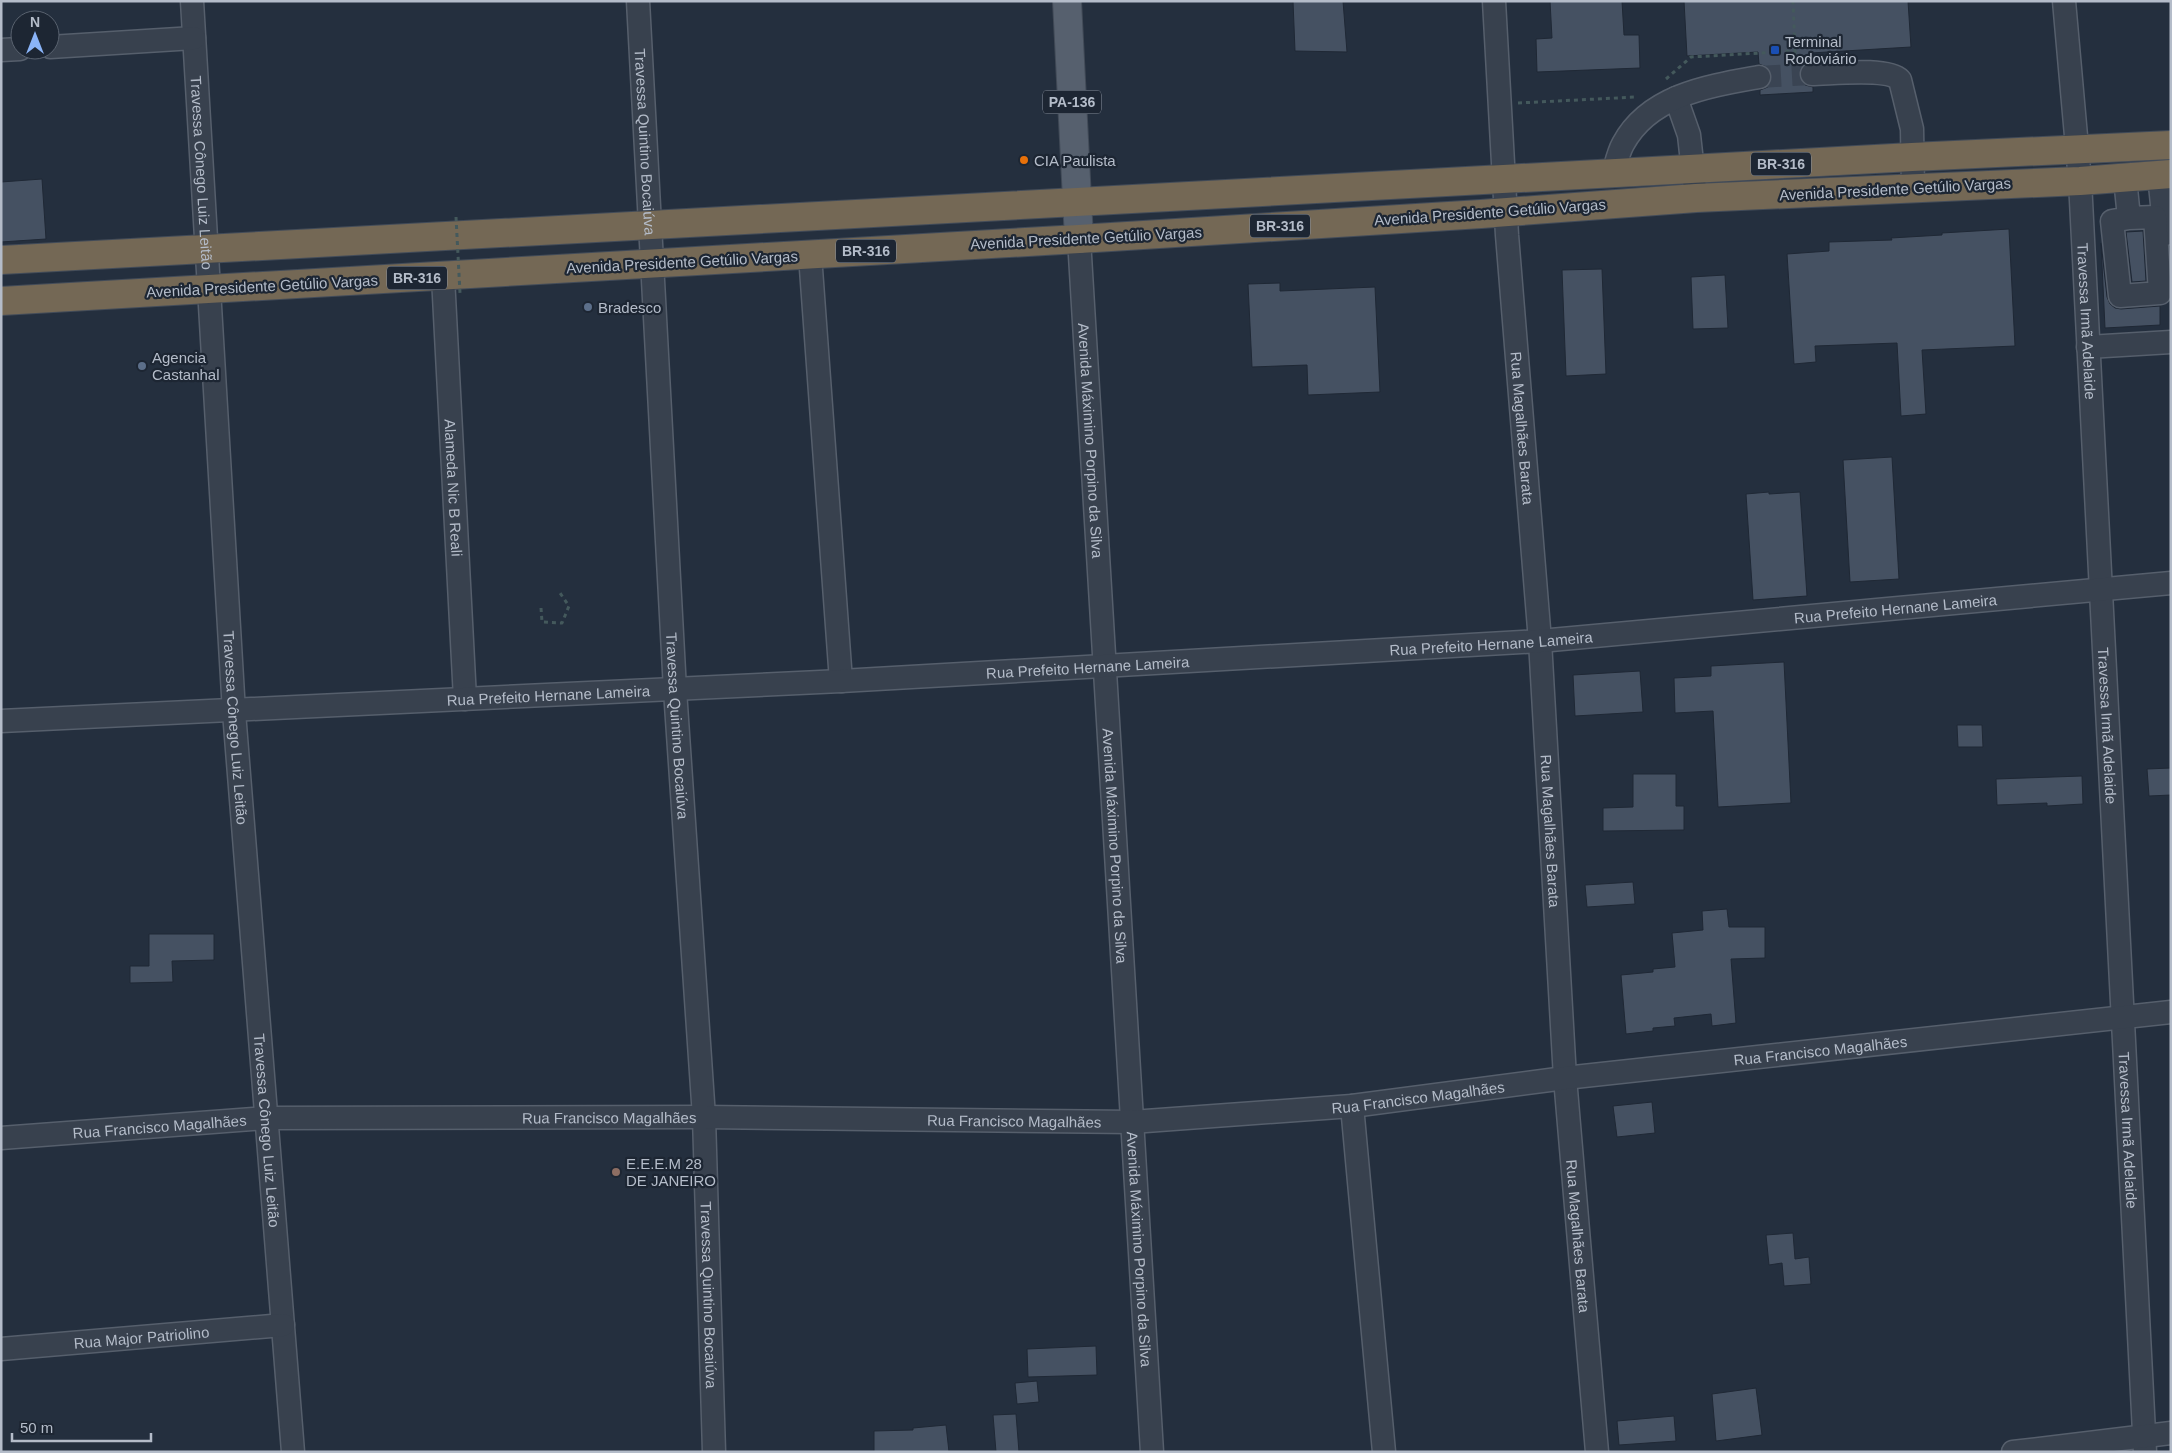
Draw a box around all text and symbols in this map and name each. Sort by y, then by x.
north arrow [10,10,60,60]
text: N [30,14,40,30]
place label: Terminal Rodoviário [1785,33,1857,67]
marker: Terminal Rodoviário [1769,44,1781,56]
street label: Travessa Quintino Bocaiúva [632,48,659,236]
street label: Travessa Cônego Luiz Leitão [188,75,216,270]
road number: PA-136 [1043,90,1101,114]
place label: CIA Paulista [1034,152,1116,169]
road number: BR-316 [1751,152,1811,175]
marker: CIA Paulista [1018,154,1030,166]
street label: Avenida Presidente Getúlio Vargas [1779,174,2011,204]
street label: Avenida Presidente Getúlio Vargas [1374,195,1606,229]
road number: BR-316 [1250,215,1310,238]
street label: Avenida Presidente Getúlio Vargas [970,223,1202,253]
road number: BR-316 [836,240,896,262]
street label: Travessa Irmã Adelaide [2075,242,2100,400]
street label: Avenida Presidente Getúlio Vargas [566,247,798,277]
road number: BR-316 [387,266,447,290]
street label: Avenida Presidente Getúlio Vargas [146,271,378,301]
place label: Bradesco [598,299,661,316]
marker: Bradesco [582,301,594,313]
street label: Avenida Máximino Porpino da Silva [1076,322,1107,560]
place label: Agencia Castanhal [152,349,220,383]
street label: Rua Magalhães Barata [1508,351,1537,506]
marker: Agencia Castanhal [136,360,148,372]
street label: Alameda Nic B Reali [442,419,466,557]
street label: Rua Prefeito Hernane Lameira [1793,590,1998,626]
street label: Rua Prefeito Hernane Lameira [1389,628,1594,658]
street label: Travessa Cônego Luiz Leitão [221,630,251,825]
street label: Travessa Quintino Bocaiúva [663,632,692,821]
street label: Travessa Irmã Adelaide [2095,647,2120,804]
street label: Rua Prefeito Hernane Lameira [986,653,1190,681]
street label: Rua Prefeito Hernane Lameira [446,682,651,708]
street label: Avenida Máximino Porpino da Silva [1100,728,1131,965]
street label: Rua Magalhães Barata [1538,754,1564,909]
street label: Rua Francisco Magalhães [1733,1032,1908,1068]
street label: Travessa Cônego Luiz Leitão [251,1033,284,1228]
street label: Travessa Irmã Adelaide [2116,1051,2141,1209]
street label: Rua Francisco Magalhães [1331,1078,1506,1116]
street label: Rua Francisco Magalhães [522,1109,696,1126]
street label: Rua Francisco Magalhães [72,1111,247,1141]
street label: Rua Francisco Magalhães [927,1111,1101,1130]
street label: Avenida Máximino Porpino da Silva [1124,1131,1155,1368]
place label: E.E.E.M 28 DE JANEIRO [626,1155,716,1189]
street label: Rua Magalhães Barata [1564,1159,1594,1314]
marker: E.E.E.M 28 DE JANEIRO [610,1166,622,1178]
street label: Travessa Quintino Bocaiúva [698,1201,721,1389]
street label: Rua Major Patriolino [73,1323,210,1351]
scale bar [12,1410,151,1442]
text: 50 m [20,1419,53,1436]

